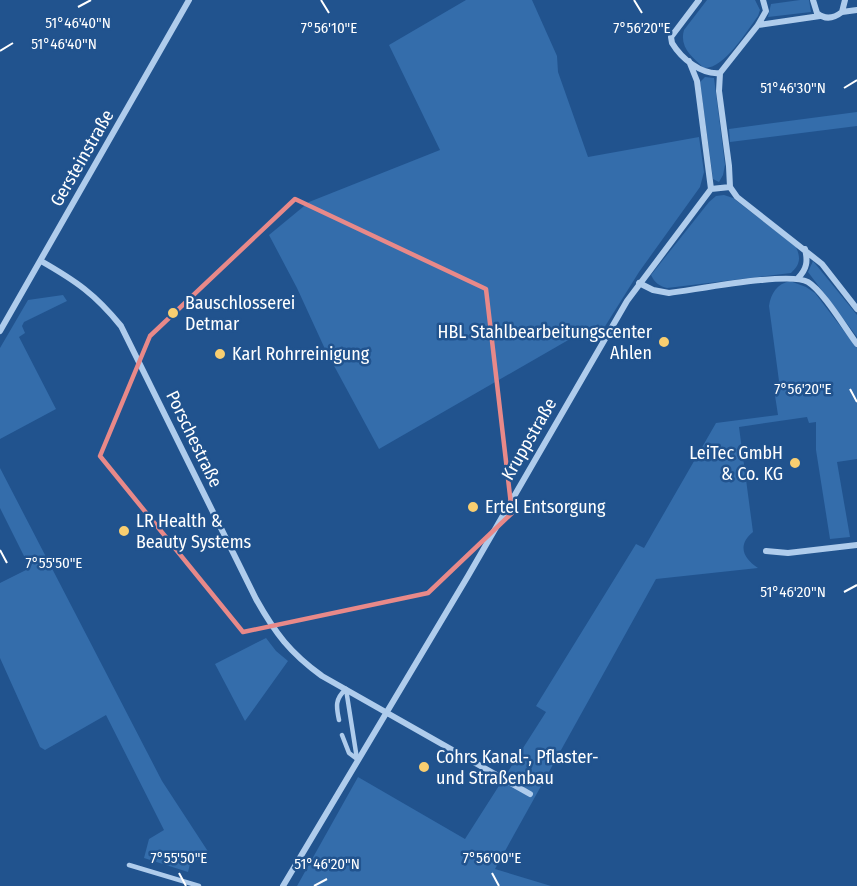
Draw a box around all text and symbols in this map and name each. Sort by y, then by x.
text: 51°46'40"N [45,14,111,32]
text: 7°56'10"E [301,19,357,37]
text: 7°56'20"E [613,19,671,37]
text: 51°46'40"N [31,35,97,53]
text: 51°46'30"N [760,79,826,97]
street label: Gersteinstraße [45,106,119,210]
place label: Bauschlosserei Detmar [185,292,295,335]
marker: Bauschlosserei Detmar [166,306,180,320]
place label: HBL Stahlbearbeitungscenter Ahlen [438,321,653,364]
marker: HBL Stahlbearbeitungscenter Ahlen [657,335,671,349]
place label: Karl Rohrreinigung [232,343,370,365]
marker: Karl Rohrreinigung [213,347,227,361]
text: 7°56'20"E [774,380,832,398]
street label: Porschestraße [161,387,227,491]
street label: Kruppstraße [497,394,561,484]
place label: LeiTec GmbH & Co. KG [689,442,783,485]
marker: LeiTec GmbH & Co. KG [788,456,802,470]
place label: Ertel Entsorgung [485,496,606,518]
marker: Ertel Entsorgung [466,500,480,514]
place label: LR Health & Beauty Systems [136,510,252,553]
marker: LR Health & Beauty Systems [117,524,131,538]
text: 7°55'50"E [26,554,82,572]
text: 51°46'20"N [760,583,826,601]
place label: Cohrs Kanal-, Pflaster- und Straßenbau [436,746,599,789]
marker: Cohrs Kanal-, Pflaster- und Straßenbau [417,760,431,774]
text: 7°55'50"E [151,849,207,867]
text: 7°56'00"E [463,849,521,867]
text: 51°46'20"N [294,855,360,873]

